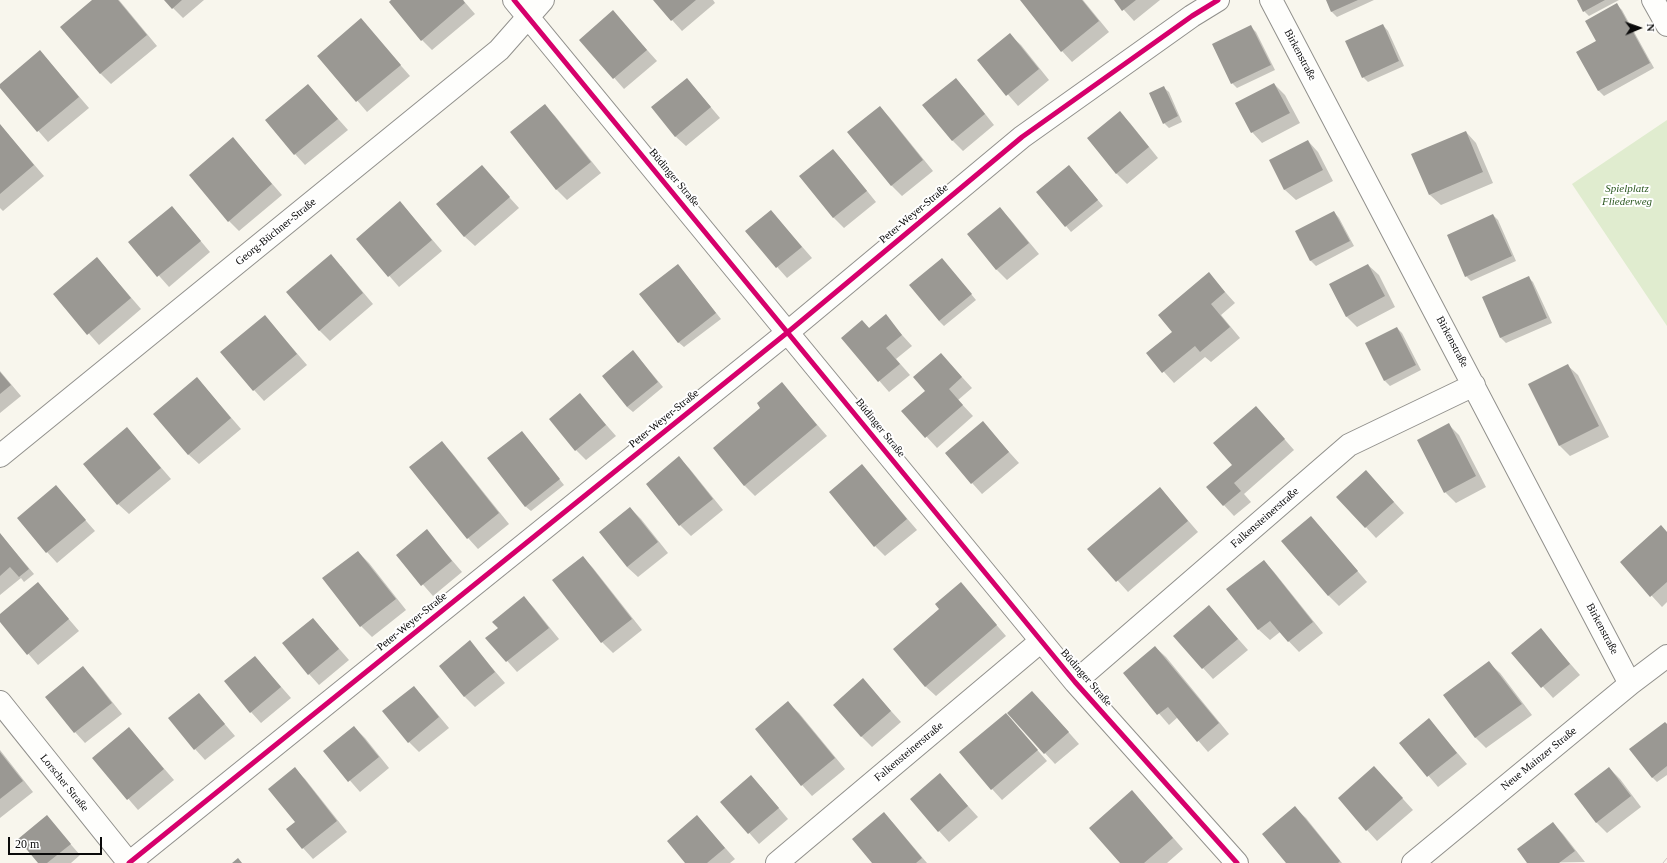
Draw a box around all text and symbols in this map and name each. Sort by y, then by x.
north arrow [1619,8,1659,48]
text: N [1645,23,1657,32]
street label: Birkenstraße [1281,27,1319,83]
street label: Büdinger Straße [646,146,702,210]
street label: Peter-Weyer-Straße [877,181,951,247]
park label: Spielplatz Fliederweg [1602,182,1652,208]
street label: Georg-Büchner-Straße [233,195,319,269]
street label: Birkenstraße [1433,314,1471,370]
street label: Peter-Weyer-Straße [626,387,702,451]
street label: Büdinger Straße [852,396,908,460]
street label: Falkensteinerstraße [1228,485,1302,551]
street label: Peter-Weyer-Straße [374,590,450,654]
street label: Birkenstraße [1583,601,1621,657]
street label: Büdinger Straße [1057,647,1115,709]
street label: Falkensteinerstraße [872,719,946,785]
street label: Neue Mainzer Straße [1499,724,1579,794]
street label: Lorscher Straße [37,752,91,814]
scale bar [10,829,104,855]
text: 20 m [15,837,39,851]

